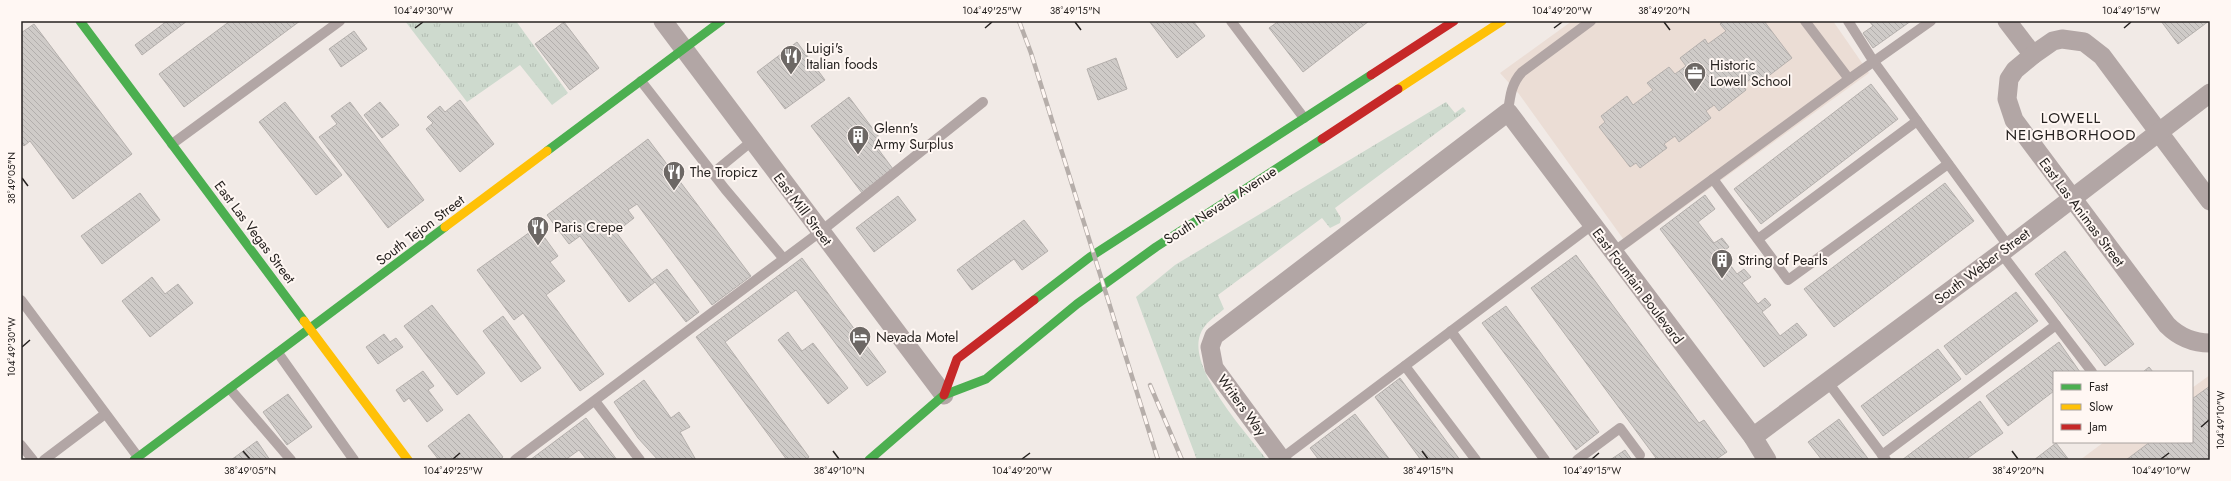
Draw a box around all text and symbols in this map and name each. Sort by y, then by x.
text: 104°49'30"W [393,3,453,18]
text: 104°49'25"W [962,3,1022,18]
text: 38°49'15"N [1050,3,1100,18]
text: 104°49'20"W [1532,3,1592,18]
text: 38°49'20"N [1638,3,1690,18]
text: 104°49'15"W [2102,3,2160,18]
place label: Luigi's Italian foods [806,38,878,74]
restaurant icon: Luigi's Italian foods [778,43,804,76]
place label: Historic Lowell School [1710,55,1791,91]
office icon: Historic Lowell School [1682,60,1708,93]
district label: LOWELL NEIGHBORHOOD [2005,107,2137,146]
place label: Glenn's Army Surplus [874,118,954,154]
building icon: Glenn's Army Surplus [845,123,871,156]
text: 38°49'05"N [4,152,19,204]
street label: East Las Animas Street [2034,153,2130,271]
restaurant icon: The Tropicz [661,159,687,192]
street label: South Nevada Avenue [1160,161,1280,249]
place label: The Tropicz [690,162,758,182]
street label: East Mill Street [769,168,837,250]
street label: East Las Vegas Street [210,177,301,288]
street label: South Tejon Street [372,190,469,270]
restaurant icon: Paris Crepe [525,214,551,247]
place label: Paris Crepe [554,217,623,237]
street label: South Weber Street [1930,223,2034,309]
street label: East Fountain Boulevard [1588,224,1688,348]
building icon: String of Pearls [1709,247,1735,280]
place label: String of Pearls [1738,250,1828,270]
text: 104°49'30"W [4,317,19,377]
hotel icon: Nevada Motel [847,324,873,357]
place label: Nevada Motel [876,327,958,347]
street label: Writers Way [1213,370,1272,441]
legend [2053,371,2193,443]
text: Fast [2089,378,2108,396]
text: 104°49'10"W [2213,391,2228,449]
text: Slow [2089,398,2114,416]
text: Jam [2087,418,2107,436]
text: 38°49'05"N [224,463,276,478]
text: 104°49'25"W [423,463,483,478]
text: 38°49'10"N [813,463,865,478]
text: 104°49'20"W [992,463,1052,478]
text: 38°49'15"N [1403,463,1453,478]
text: 104°49'15"W [1563,463,1621,478]
text: 38°49'20"N [1992,463,2044,478]
text: 104°49'10"W [2132,463,2190,478]

